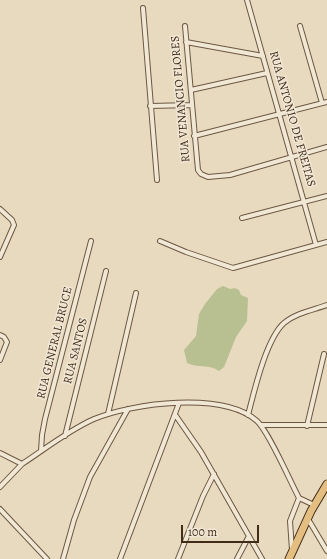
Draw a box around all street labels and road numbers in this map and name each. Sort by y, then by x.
street label: RUA VENANCIO FLORES [168,35,194,163]
street label: RUA ANTONIO DE FREITAS [266,50,318,188]
street label: RUA GENERAL BRUCE [34,285,76,401]
street label: RUA SANTOS [61,317,91,385]

